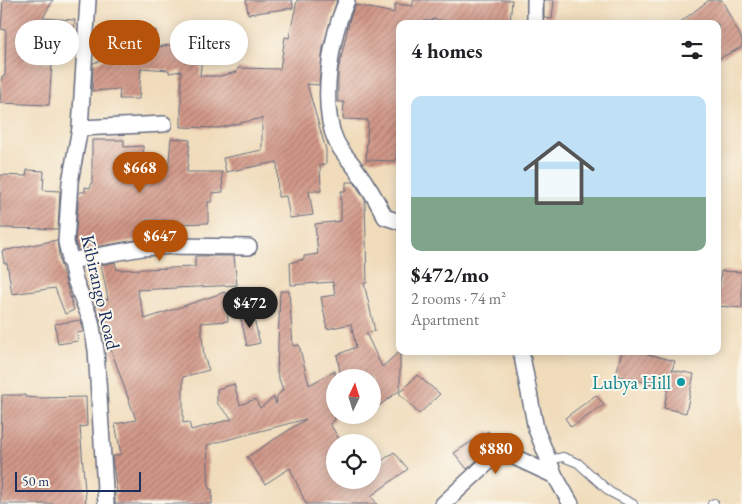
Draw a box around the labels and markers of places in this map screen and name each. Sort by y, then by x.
pin: $668 [110,152,170,194]
pin: $647 [130,220,190,262]
pin: $472 [220,286,280,329]
place label: Lubya Hill [592,370,671,395]
marker: Lubya Hill [675,376,687,388]
pin: $880 [466,432,526,475]

